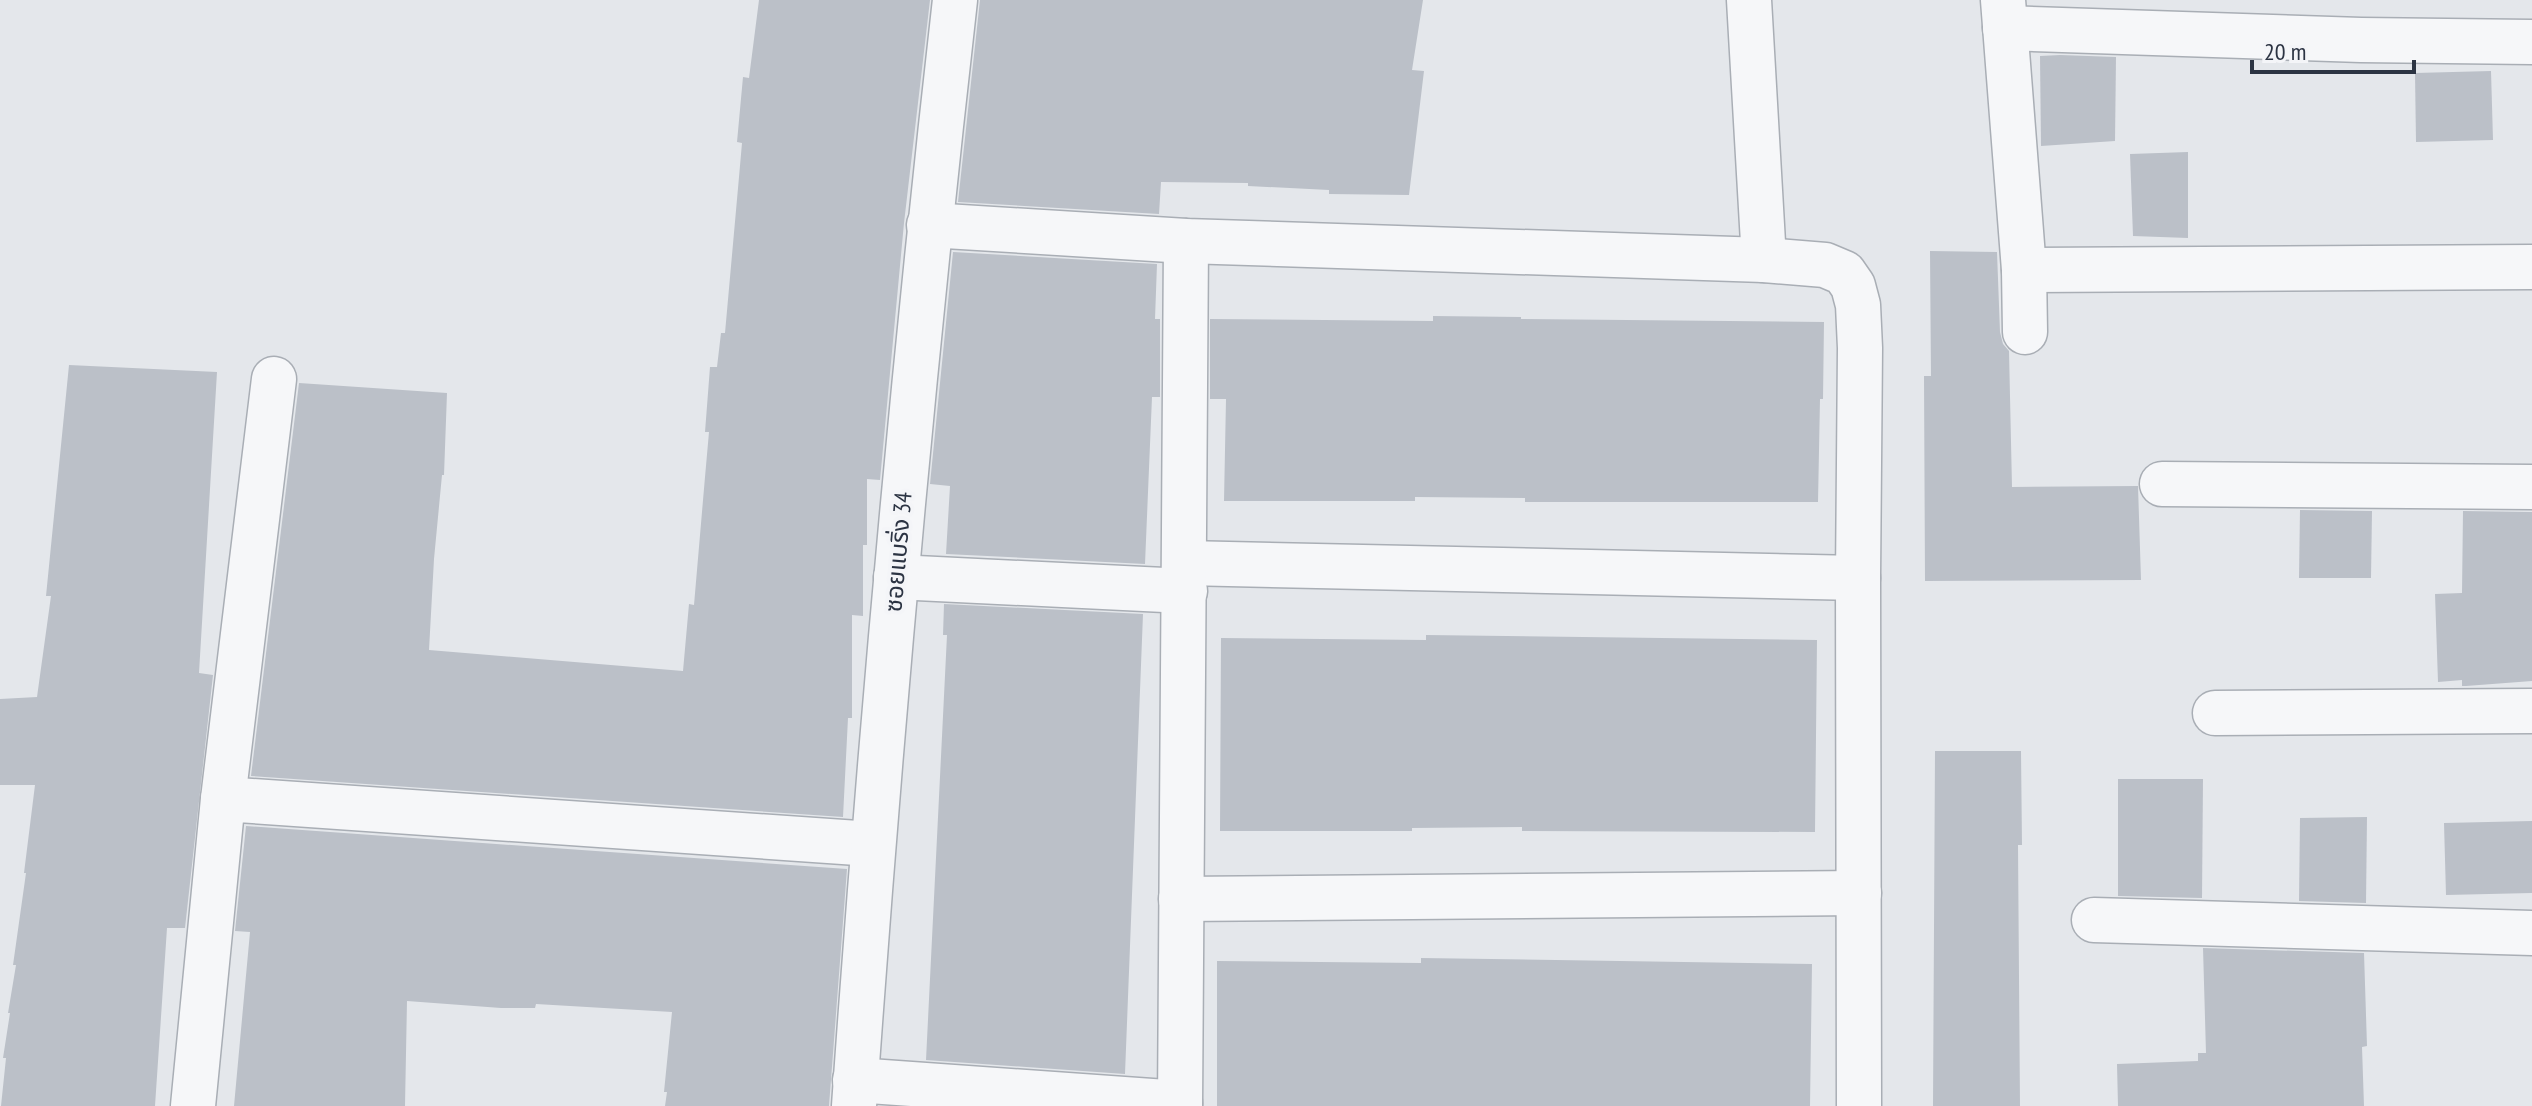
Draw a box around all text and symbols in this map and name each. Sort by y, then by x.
scale bar [2252,24,2414,74]
text: 20 m [2264,36,2306,67]
street label: ซอยแบริ่ง 34 [877,490,919,613]

